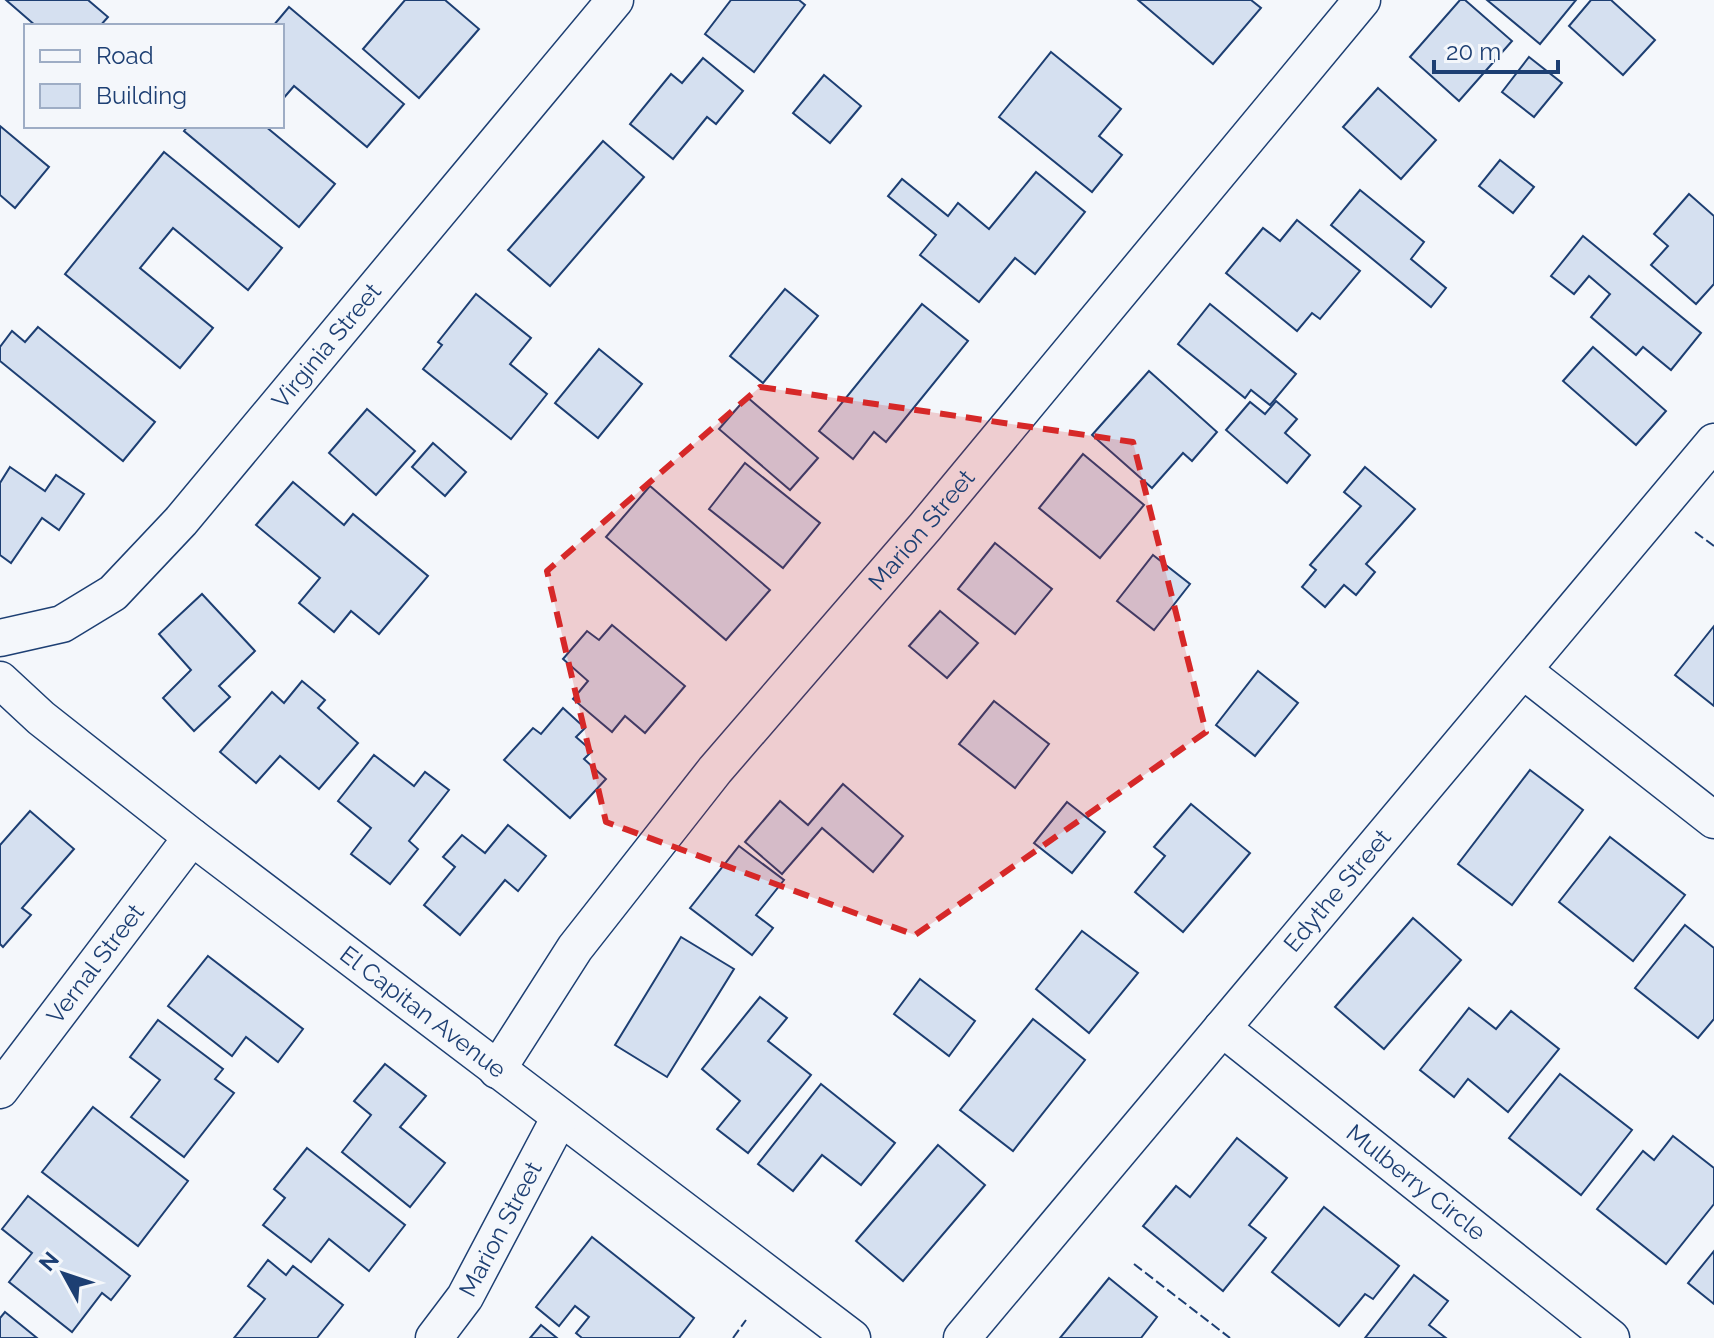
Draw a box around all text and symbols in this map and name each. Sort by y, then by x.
legend [24,24,284,128]
scale bar [1434,24,1558,74]
text: 20 m [1446,37,1501,66]
text: Road [96,41,154,70]
text: Building [96,81,187,110]
street label: Virginia Street [266,277,387,414]
street label: Marion Street [862,464,980,596]
street label: Edythe Street [1277,823,1397,958]
street label: Vernal Street [40,898,150,1029]
street label: El Capitan Avenue [334,940,512,1084]
street label: Mulberry Circle [1341,1118,1492,1246]
street label: Marion Street [453,1157,548,1302]
north arrow [24,1234,104,1314]
text: N [33,1246,64,1276]

